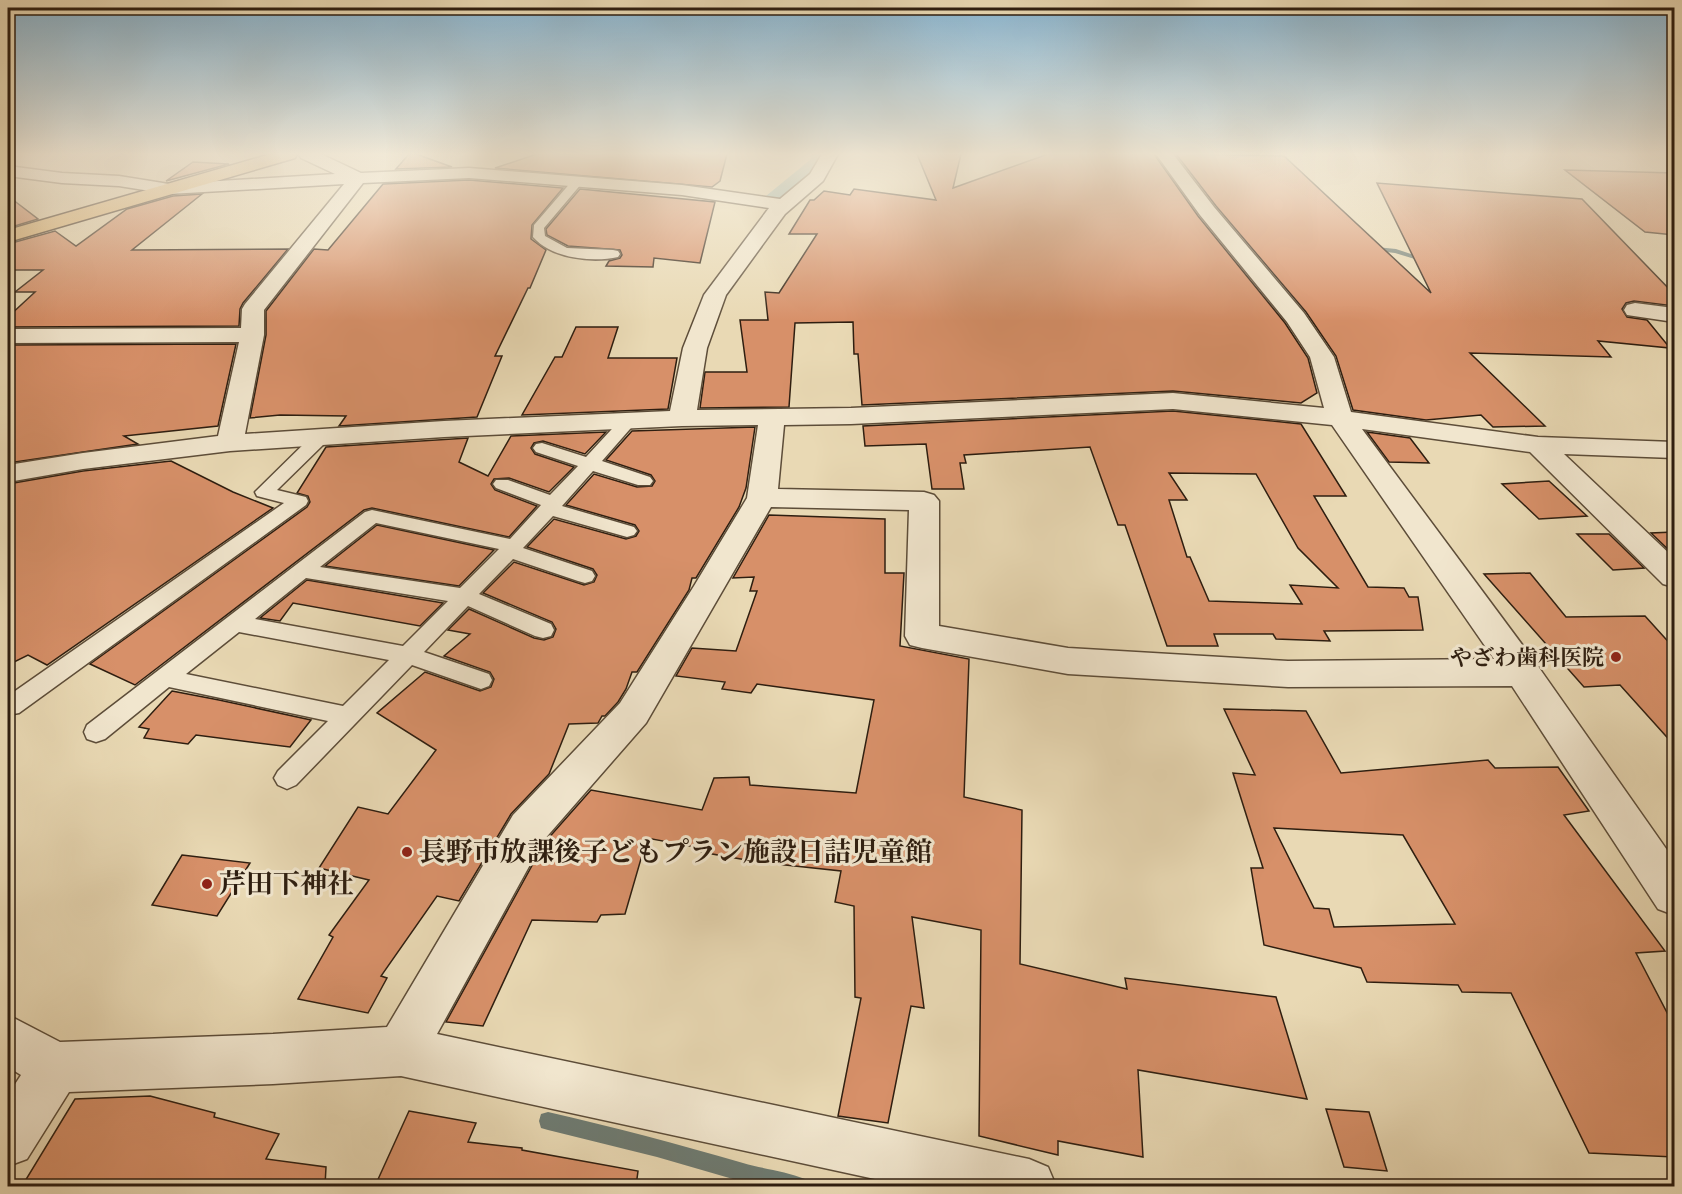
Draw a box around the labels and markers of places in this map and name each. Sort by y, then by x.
place label: やざわ歯科医院 [1450,645,1604,671]
marker: やざわ歯科医院 [1609,650,1623,664]
place label: 長野市放課後子どもプラン施設日詰児童館 [419,836,932,868]
marker: 長野市放課後子どもプラン施設日詰児童館 [400,845,414,859]
place label: 芹田下神社 [219,868,354,900]
marker: 芹田下神社 [200,877,214,891]

